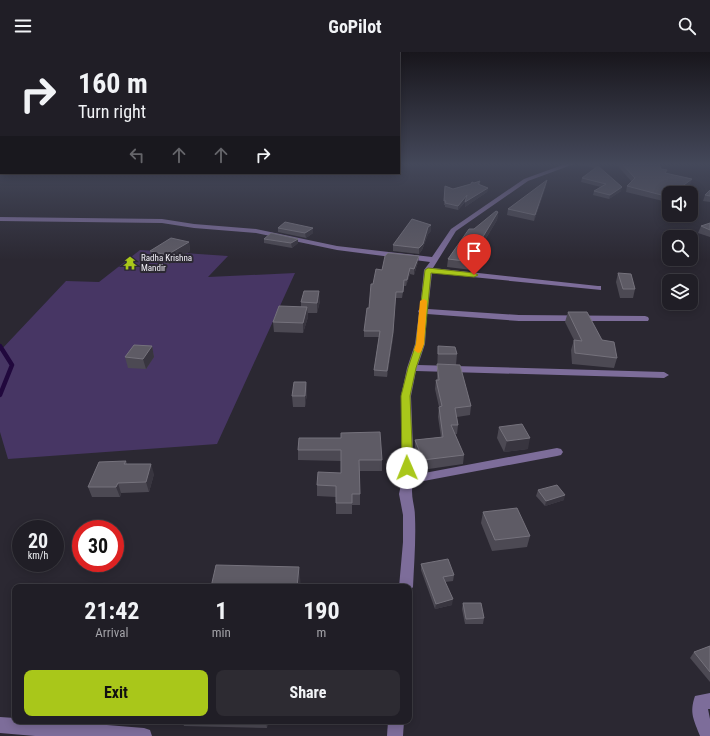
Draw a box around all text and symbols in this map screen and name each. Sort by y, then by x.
icon: menu [12,15,34,37]
icon: search [676,15,698,37]
text: GoPilot [328,16,382,37]
text: 160 m [78,67,148,100]
icon: right [12,68,64,120]
text: Turn right [78,101,146,122]
icon: left [126,144,148,166]
icon: ahead [168,144,190,166]
icon: ahead [210,144,232,166]
icon: right [252,144,274,166]
map controls [662,186,698,310]
button: sound [662,186,698,222]
button: search [662,230,698,266]
pin [457,234,491,275]
icon: arrive [463,240,485,262]
place label: Radha Krishna Mandir [141,253,192,273]
temple icon: Radha Krishna Mandir [122,255,138,271]
button: layers [662,274,698,310]
position arrow [386,447,428,489]
speed limit sign: 30 [72,520,124,572]
text: 20 [28,529,48,553]
text: km/h [28,550,48,561]
text: 21:42 [84,597,139,625]
text: 1 [215,597,227,625]
text: 190 [303,597,340,625]
text: Arrival [95,625,128,640]
text: min [212,625,231,640]
text: m [317,625,326,640]
button: Exit [24,670,208,716]
button: Share [216,670,400,716]

